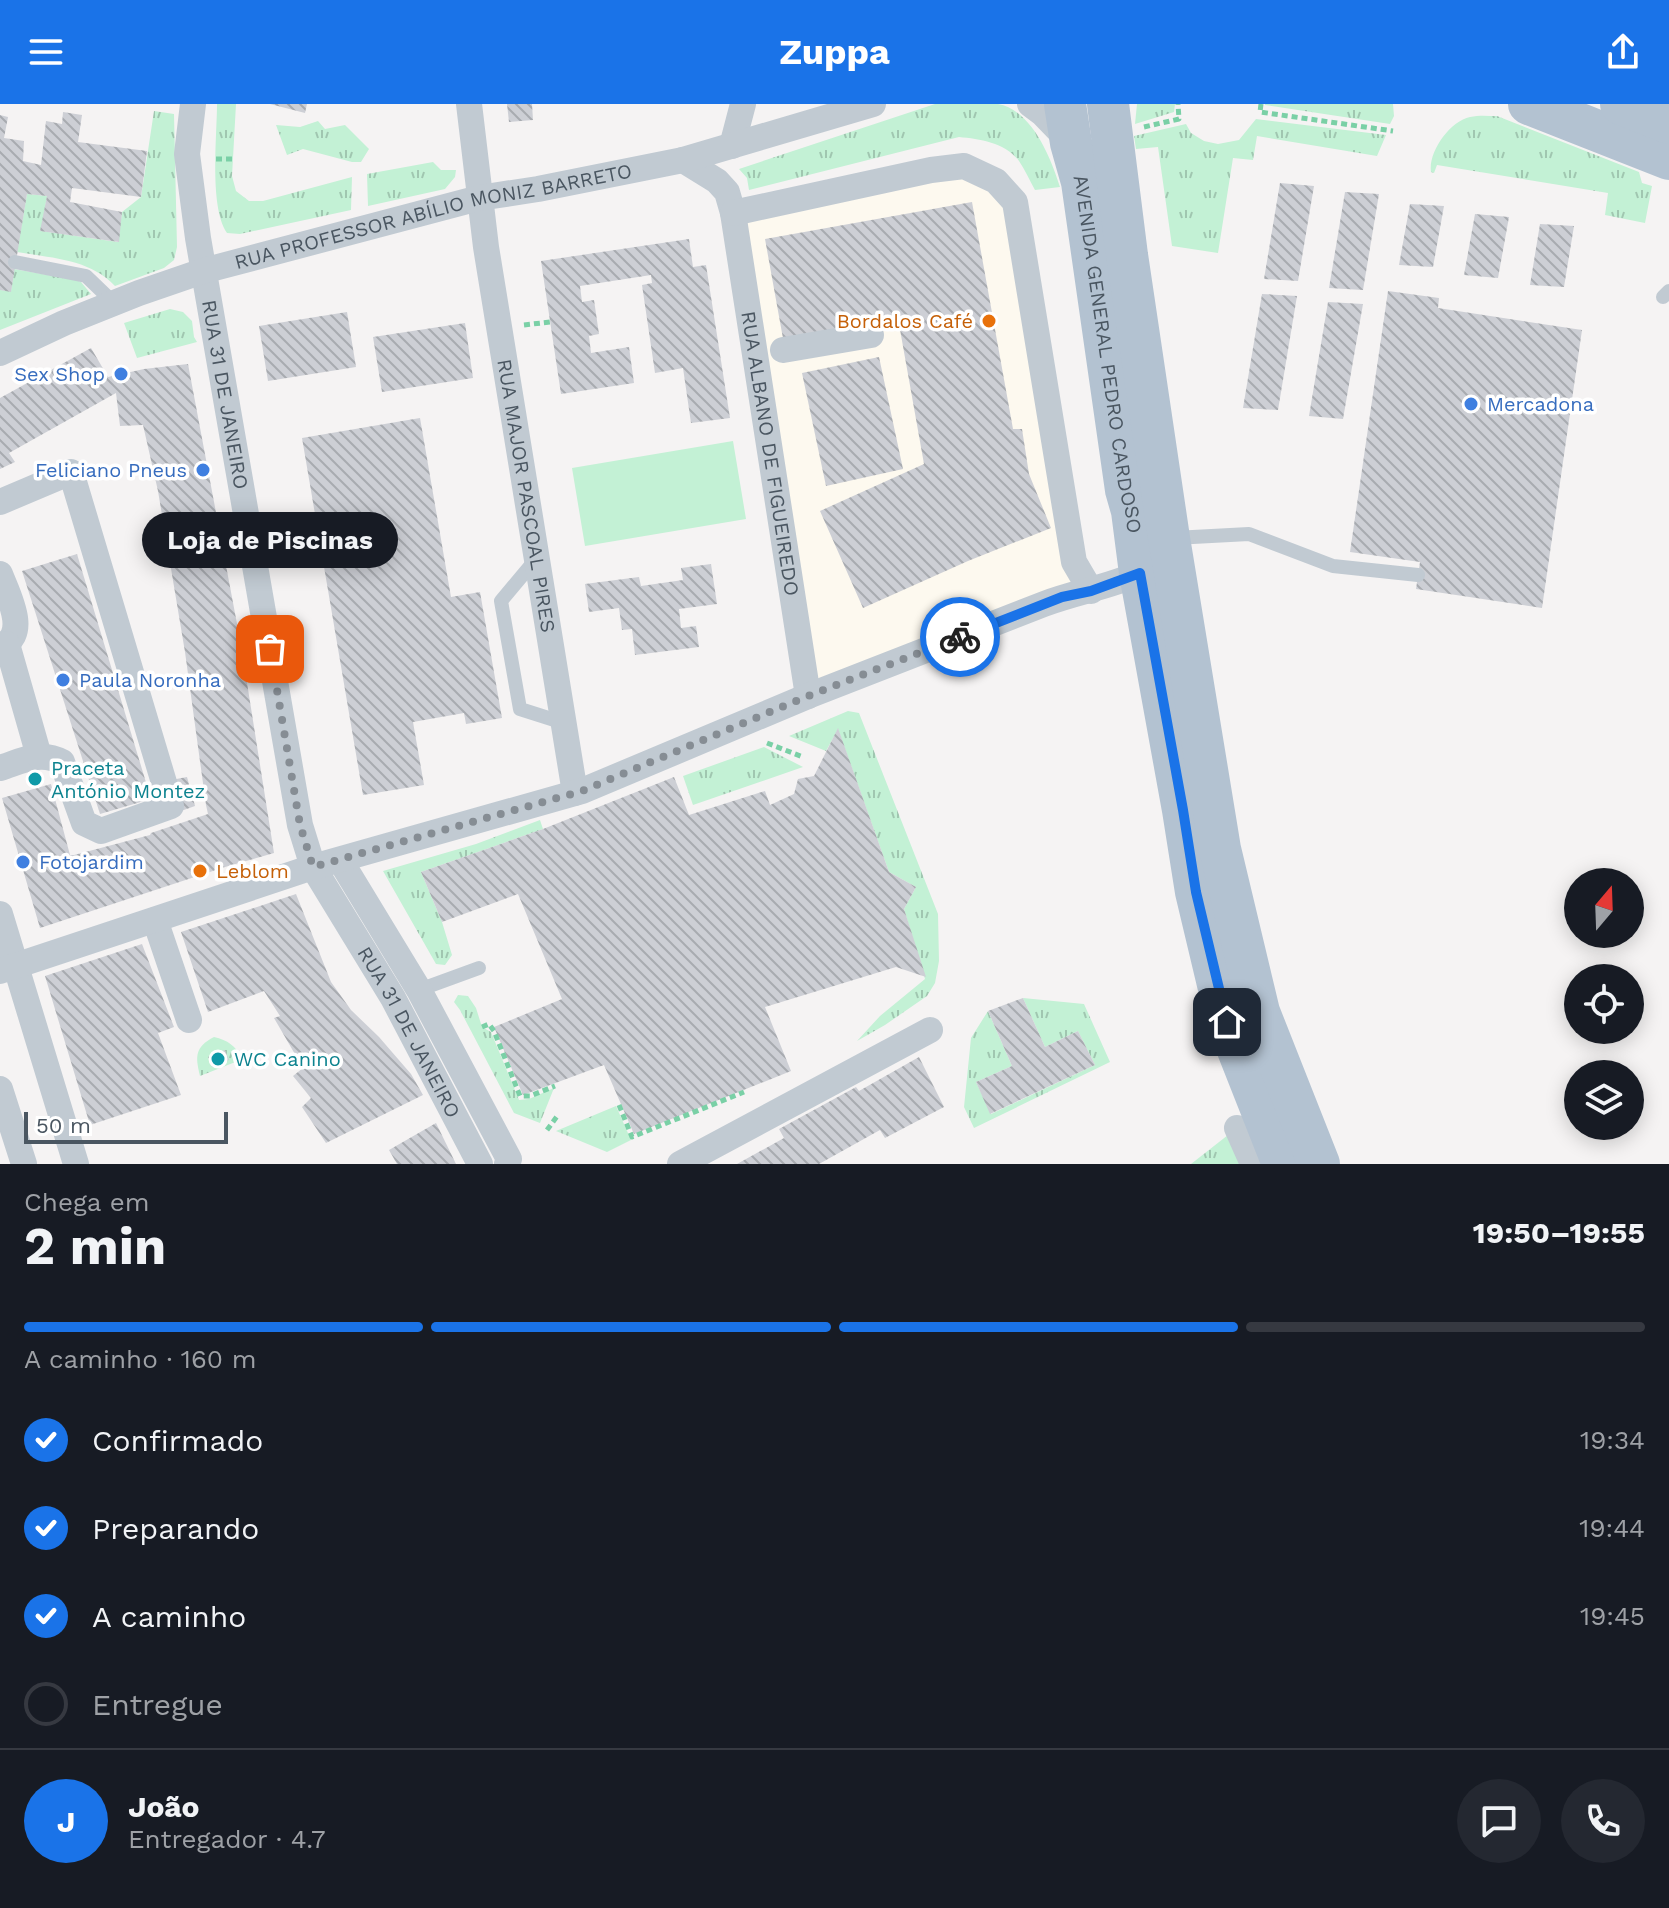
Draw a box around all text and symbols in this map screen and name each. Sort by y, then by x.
icon: menu [24,30,68,74]
icon: share [1601,30,1645,74]
text: Zuppa [779,31,890,73]
street label: RUA PROFESSOR ABÍLIO MONIZ BARRETO [232,159,634,274]
street label: AVENIDA GENERAL PEDRO CARDOSO [1068,172,1147,535]
street label: RUA 31 DE JANEIRO [197,298,253,491]
street label: RUA ALBANO DE FIGUEIREDO [736,309,804,598]
place label: Bordalos Café [837,309,973,333]
marker: Bordalos Café [980,312,998,330]
street label: RUA MAJOR PASCOAL PIRES [492,357,561,634]
place label: Sex Shop [14,362,105,386]
marker: Sex Shop [112,365,130,383]
place label: Mercadona [1487,392,1594,416]
marker: Mercadona [1462,395,1480,413]
place label: Feliciano Pneus [35,458,187,482]
marker: Feliciano Pneus [194,461,212,479]
callout: Loja de Piscinas [142,513,398,569]
text: Loja de Piscinas [167,525,373,555]
courier [920,597,1000,677]
pin [236,615,304,683]
icon: bike [938,615,982,659]
icon: bag [248,627,292,671]
place label: Paula Noronha [79,668,221,692]
marker: Paula Noronha [54,671,72,689]
place label: Praceta António Montez [51,756,205,803]
marker: Praceta António Montez [26,770,44,788]
place label: Fotojardim [39,850,144,874]
marker: Fotojardim [14,853,32,871]
place label: Leblom [216,859,289,883]
marker: Leblom [191,862,209,880]
north arrow [1564,868,1644,948]
map controls [1564,868,1644,1140]
street label: RUA 31 DE JANEIRO [352,942,466,1122]
button: locate [1564,964,1644,1044]
pin [1193,988,1261,1056]
icon: home [1205,1000,1249,1044]
place label: WC Canino [234,1047,341,1071]
marker: WC Canino [209,1050,227,1068]
button: layers [1564,1060,1644,1140]
scale bar [24,1108,228,1144]
text: 50 m [36,1113,91,1138]
text: Chega em [24,1187,150,1217]
text: 19:50–19:55 [1473,1215,1645,1250]
text: 2 min [24,1216,166,1277]
text: A caminho · 160 m [24,1344,257,1374]
icon: check [24,1418,68,1462]
text: Confirmado [92,1423,263,1458]
text: 19:34 [1580,1425,1645,1455]
icon: check [24,1506,68,1550]
text: Preparando [92,1511,259,1546]
text: 19:44 [1579,1513,1645,1543]
icon: check [24,1594,68,1638]
text: A caminho [92,1599,246,1634]
text: 19:45 [1580,1601,1645,1631]
text: Entregue [92,1687,223,1722]
button: chat [1457,1779,1541,1863]
button: phone [1561,1779,1645,1863]
text: João [128,1789,200,1824]
text: J [57,1804,75,1839]
text: Entregador · 4.7 [128,1824,326,1854]

